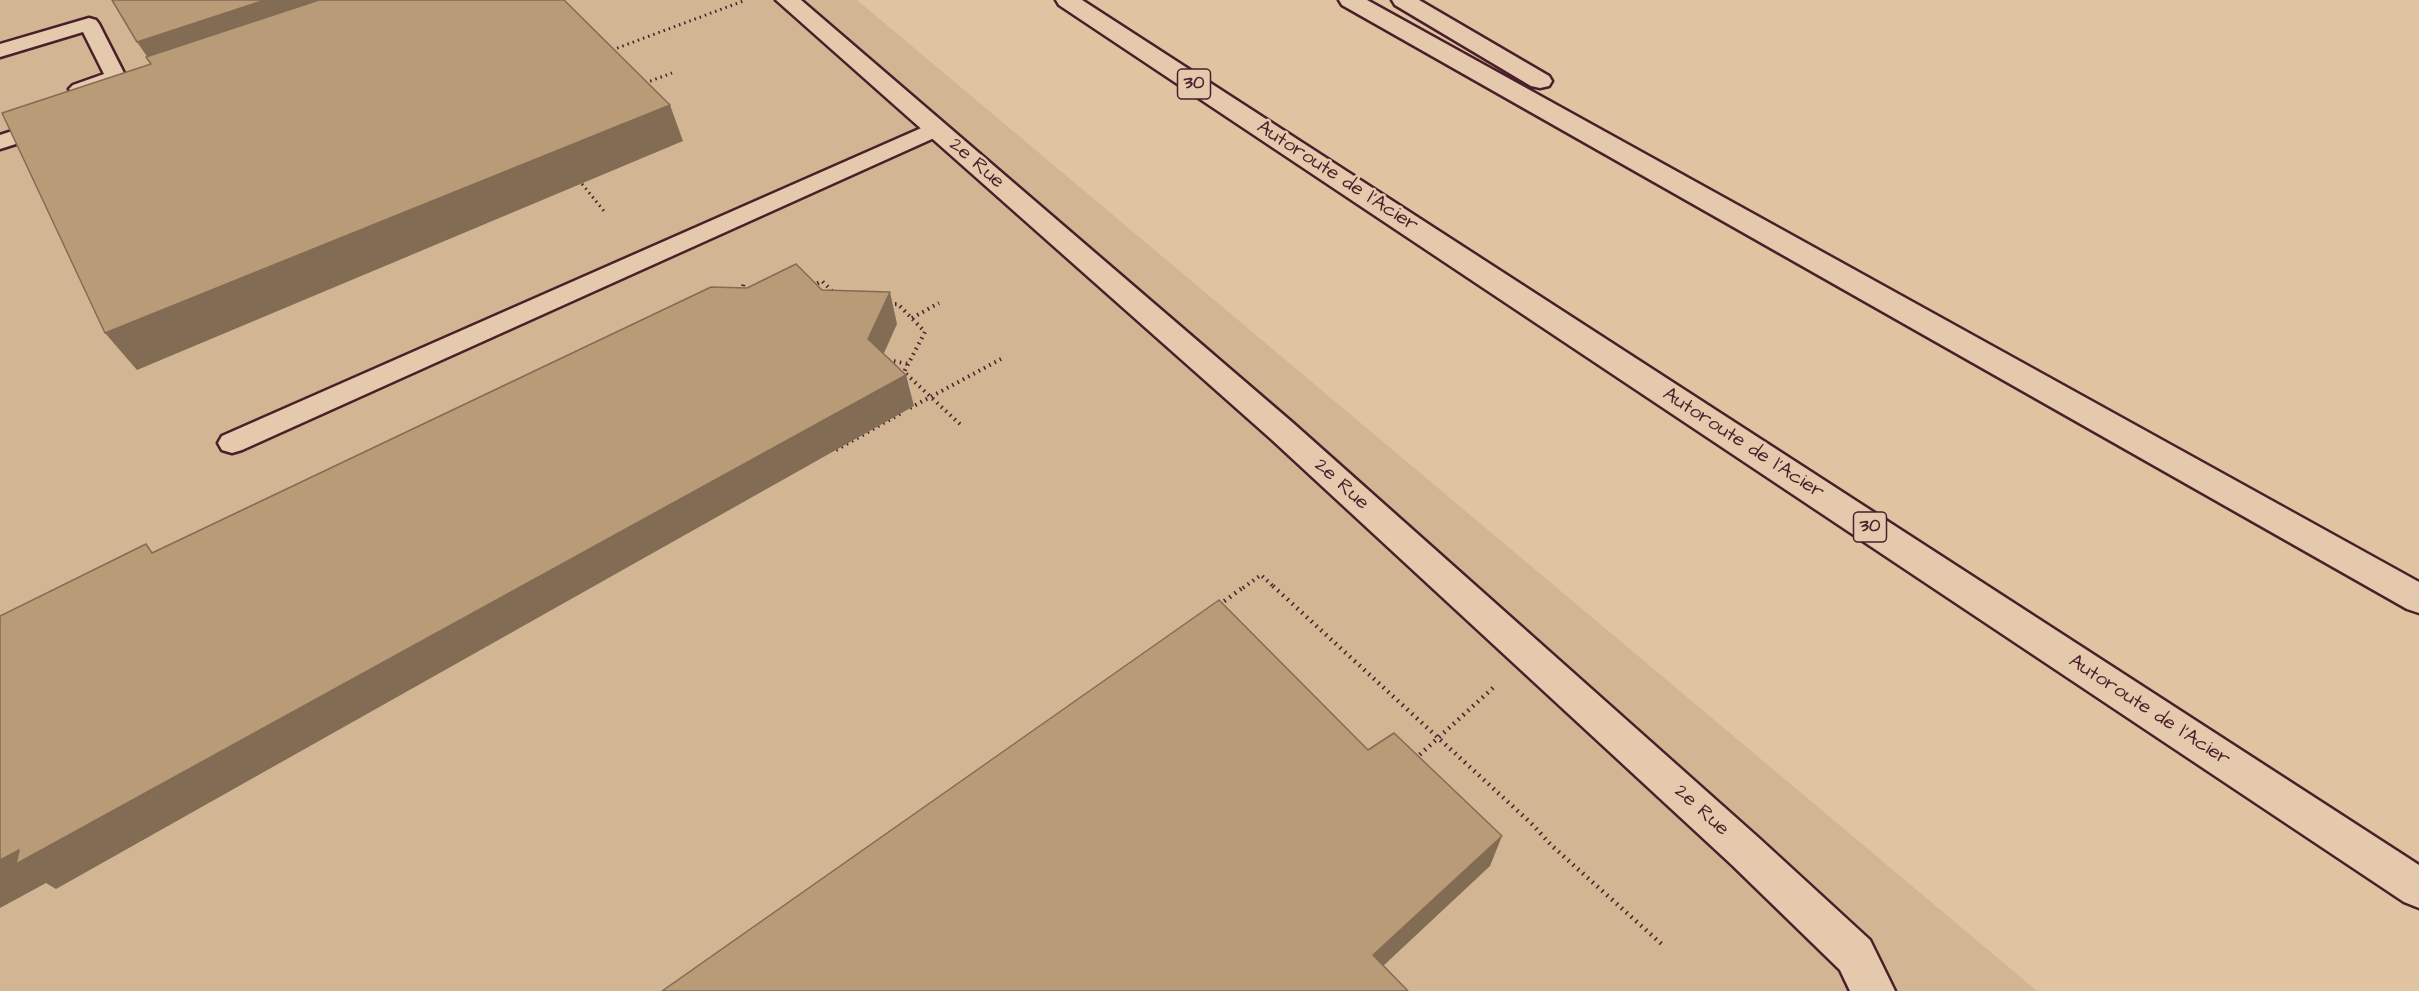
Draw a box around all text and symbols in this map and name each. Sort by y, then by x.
road number: 30 [1178,69,1210,99]
street label: Autoroute de l'Acier [1252,116,1422,238]
street label: 2e Rue [943,133,1009,195]
street label: Autoroute de l'Acier [1658,383,1828,505]
street label: 2e Rue [1309,454,1373,516]
road number: 30 [1854,512,1886,542]
street label: Autoroute de l'Acier [2064,650,2234,772]
street label: 2e Rue [1669,780,1733,842]

